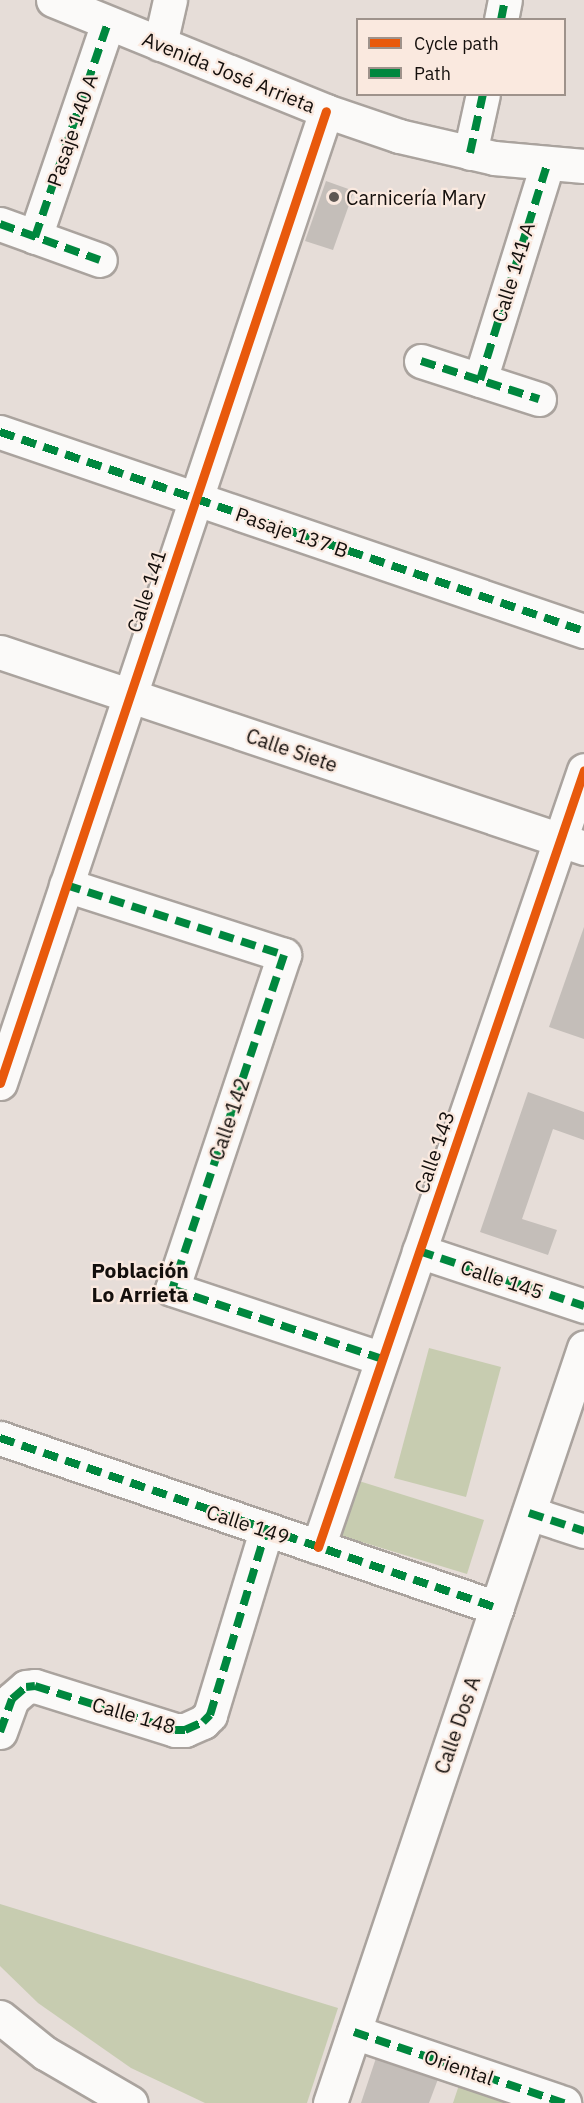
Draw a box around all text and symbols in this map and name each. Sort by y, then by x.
legend [356,18,566,96]
street label: Avenida José Arrieta [139,26,319,118]
text: Cycle path [414,32,499,55]
text: Path [414,62,451,85]
street label: Pasaje 140 A [42,71,102,189]
place label: Carnicería Mary [346,185,486,209]
marker: Carnicería Mary [327,190,341,204]
street label: Calle 141 A [486,219,540,325]
street label: Pasaje 137 B [233,502,351,562]
street label: Calle 141 [121,547,171,635]
street label: Calle Siete [243,723,341,777]
street label: Calle 142 [204,1075,254,1163]
street label: Calle 143 [409,1108,459,1196]
street label: Calle 145 [458,1254,546,1304]
district label: Población Lo Arrieta [91,1257,189,1307]
street label: Calle 149 [204,1499,292,1549]
street label: Calle Dos A [429,1673,485,1777]
street label: Calle 148 [90,1692,178,1738]
street label: Oriental [421,2044,497,2090]

